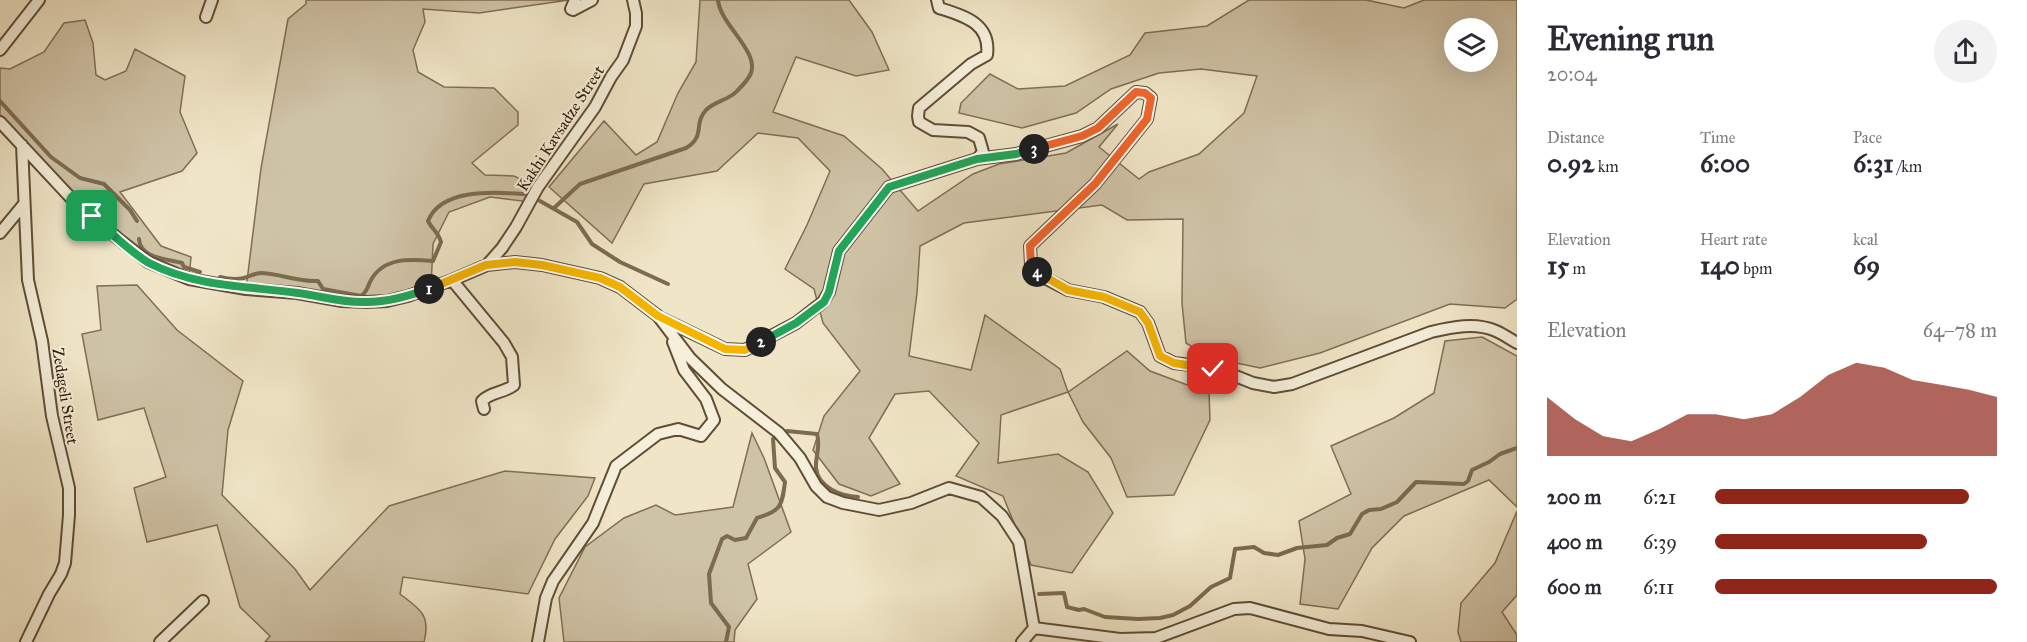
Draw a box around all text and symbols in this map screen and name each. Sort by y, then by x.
map controls [1444,18,1498,72]
button: layers [1444,18,1498,72]
text: Evening run [1547,19,1714,59]
button: share [1934,20,1997,83]
street label: Kakhi Kavsadze Street [513,62,608,195]
text: 20:04 [1547,62,1596,86]
text: Distance [1547,128,1604,147]
text: Time [1700,128,1735,147]
text: Pace [1853,128,1882,147]
pin: 3 [1019,134,1049,164]
text: 3 [1031,139,1037,158]
text: 0.92 [1547,147,1594,179]
text: 6:00 [1700,147,1750,179]
text: 6:31 [1853,147,1894,179]
text: km [1594,157,1619,176]
text: /km [1894,157,1922,176]
pin [66,190,117,241]
icon: arrive [75,199,108,232]
text: Elevation [1547,230,1611,249]
text: Heart rate [1700,230,1767,249]
text: kcal [1853,230,1878,249]
text: 15 [1547,249,1569,281]
text: 140 [1700,249,1740,281]
text: 69 [1853,249,1880,281]
pin: 4 [1022,257,1052,287]
text: m [1569,259,1586,278]
text: bpm [1740,259,1773,278]
text: 4 [1033,262,1041,281]
pin: 1 [414,274,444,304]
text: 1 [426,279,432,298]
text: Elevation [1547,318,1626,342]
text: 64–78 m [1923,318,1997,342]
pin: 2 [746,327,776,357]
text: 2 [757,332,765,351]
pin [1187,343,1238,394]
street label: Zedageli Street [48,346,83,446]
icon: check [1196,352,1229,385]
text: 200 m [1547,485,1601,509]
text: 6:21 [1643,485,1676,509]
text: 400 m [1547,530,1603,554]
text: 6:39 [1643,530,1677,554]
text: 600 m [1547,575,1602,599]
text: 6:11 [1643,575,1674,599]

